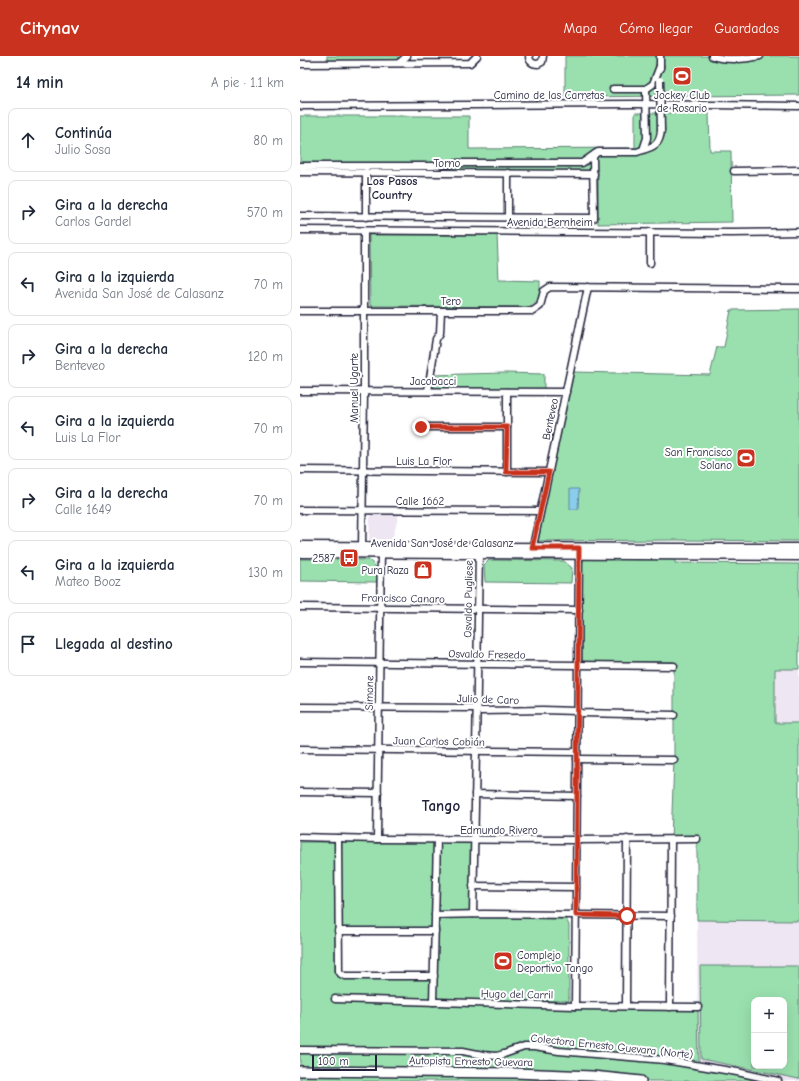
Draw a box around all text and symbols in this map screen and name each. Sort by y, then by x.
text: Citynav [20,17,79,39]
text: Mapa [564,20,597,37]
text: Cómo llegar [619,20,692,37]
text: Guardados [714,20,779,37]
sports icon: Jockey Club de Rosario [671,65,693,87]
text: 14 min [16,73,63,92]
text: A pie · 1.1 km [211,75,284,90]
street label: Camino de las Carretas [494,89,605,102]
place label: Jockey Club de Rosario [654,89,710,115]
text: Continúa [55,124,112,142]
icon: ahead [17,129,39,151]
text: 80 m [253,133,283,148]
text: Julio Sosa [55,142,111,157]
street label: Torno [434,157,461,170]
district label: Los Pasos Country [367,174,417,202]
text: Gira a la derecha [55,196,168,214]
icon: right [17,201,39,223]
text: 570 m [247,205,283,220]
text: Carlos Gardel [55,214,131,229]
street label: Avenida Bernheim [507,216,593,229]
text: Gira a la izquierda [55,268,175,286]
icon: left [17,273,39,295]
text: 70 m [254,277,283,292]
text: Avenida San José de Calasanz [55,286,224,301]
street label: Tero [441,295,461,308]
text: Gira a la derecha [55,340,168,358]
icon: right [17,345,39,367]
text: 120 m [248,349,283,364]
street label: Manuel Ugarte [348,353,361,423]
text: Benteveo [55,358,105,373]
street label: Jacobacci [410,375,456,388]
street label: Benteveo [540,397,561,441]
text: Gira a la izquierda [55,412,175,430]
icon: left [17,417,39,439]
route end [412,418,430,436]
text: 70 m [254,421,283,436]
text: Luis La Flor [55,430,120,445]
place label: San Francisco Solano [665,446,732,472]
sports icon: San Francisco Solano [735,447,757,469]
street label: Luis La Flor [396,455,452,468]
text: Gira a la derecha [55,484,168,502]
icon: right [17,489,39,511]
text: 70 m [254,493,283,508]
street label: Calle 1662 [396,495,444,508]
text: Calle 1649 [55,502,112,517]
street label: Avenida San José de Calasanz [371,537,514,550]
bus stop icon: 2587 [338,547,360,569]
place label: 2587 [312,552,335,565]
text: Gira a la izquierda [55,556,175,574]
shop icon: Pura Raza [412,559,434,581]
street label: Osvaldo Pugliese [461,560,476,638]
icon: left [17,561,39,583]
place label: Pura Raza [361,564,409,577]
text: 130 m [248,565,283,580]
text: Mateo Booz [55,574,121,589]
street label: Francisco Canaro [361,591,445,606]
icon: arrive [17,633,39,655]
text: Llegada al destino [55,635,173,653]
street label: Osvaldo Fresedo [448,647,526,662]
street label: Simone [363,675,376,711]
street label: Julio de Caro [457,692,520,707]
street label: Juan Carlos Cobián [393,734,485,749]
district label: Tango [422,797,460,815]
street label: Edmundo Rivero [460,824,538,837]
route start [618,907,636,925]
place label: Complejo Deportivo Tango [517,949,593,975]
sports icon: Complejo Deportivo Tango [492,950,514,972]
street label: Hugo del Carril [481,987,553,1002]
map controls [751,997,787,1069]
button: + [751,997,787,1033]
street label: Colectora Ernesto Guevara (Norte) [530,1031,694,1062]
button: − [751,1033,787,1069]
scale bar [312,1053,377,1072]
street label: Autopista Ernesto Guevara [409,1054,533,1069]
text: 100 m [318,1055,349,1068]

